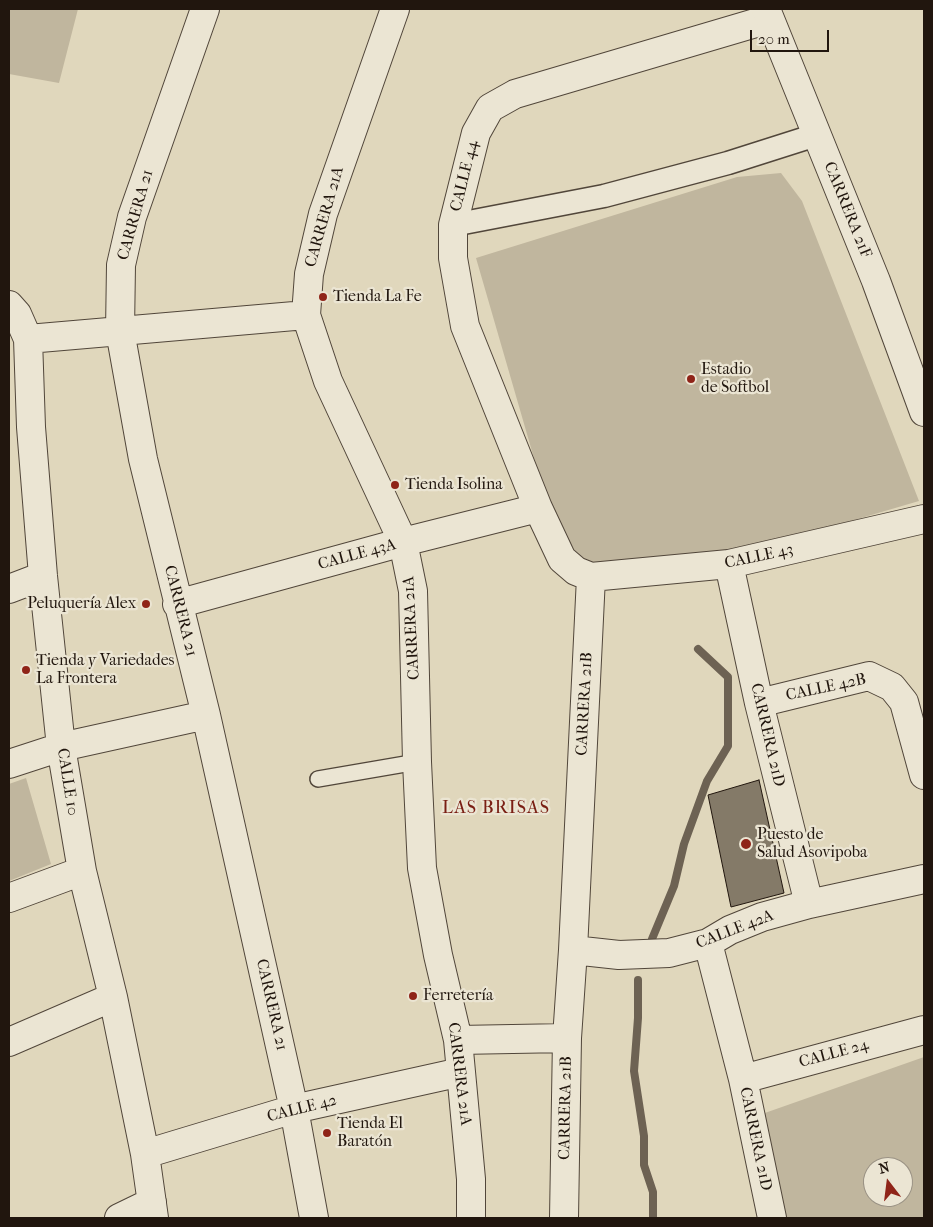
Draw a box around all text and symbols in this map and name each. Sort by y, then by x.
scale bar [753,20,832,52]
text: 20 m [758,30,790,48]
street label: CALLE 44 [447,138,483,214]
street label: CARRERA 21F [819,159,875,261]
street label: CARRERA 21A [301,164,349,270]
street label: CARRERA 21 [114,167,158,263]
place label: Tienda La Fe [333,287,422,307]
marker: Tienda La Fe [317,291,329,303]
place label: Estadio de Softbol [701,360,769,398]
marker: Estadio de Softbol [685,373,697,385]
place label: Tienda Isolina [405,475,503,495]
marker: Tienda Isolina [389,479,401,491]
street label: CALLE 43A [316,535,398,575]
street label: CALLE 43 [723,540,795,574]
street label: CARRERA 21 [159,563,201,659]
street label: CARRERA 21A [400,576,424,680]
place label: Peluquería Alex [27,594,136,614]
marker: Peluquería Alex [140,598,152,610]
place label: Tienda y Variedades La Frontera [36,651,174,689]
street label: CARRERA 21B [573,652,597,756]
marker: Tienda y Variedades La Frontera [20,664,32,676]
street label: CALLE 42B [784,670,868,706]
street label: CARRERA 21D [746,681,788,789]
street label: CALLE 10 [52,747,82,817]
district label: LAS BRISAS [441,798,551,820]
place label: Puesto de Salud Asovipoba [757,825,867,863]
marker: Puesto de Salud Asovipoba [739,837,753,851]
street label: CALLE 42A [693,906,777,954]
street label: CARRERA 21 [251,957,291,1053]
place label: Ferretería [423,986,493,1006]
marker: Ferretería [407,990,419,1002]
street label: CARRERA 21A [443,1021,475,1127]
street label: CALLE 24 [797,1036,871,1072]
street label: CARRERA 21B [555,1056,577,1160]
street label: CARRERA 21D [735,1085,775,1193]
street label: CALLE 42 [265,1091,339,1127]
place label: Tienda El Baratón [337,1114,403,1152]
marker: Tienda El Baratón [321,1127,333,1139]
north arrow [863,1157,913,1207]
text: N [877,1158,892,1178]

